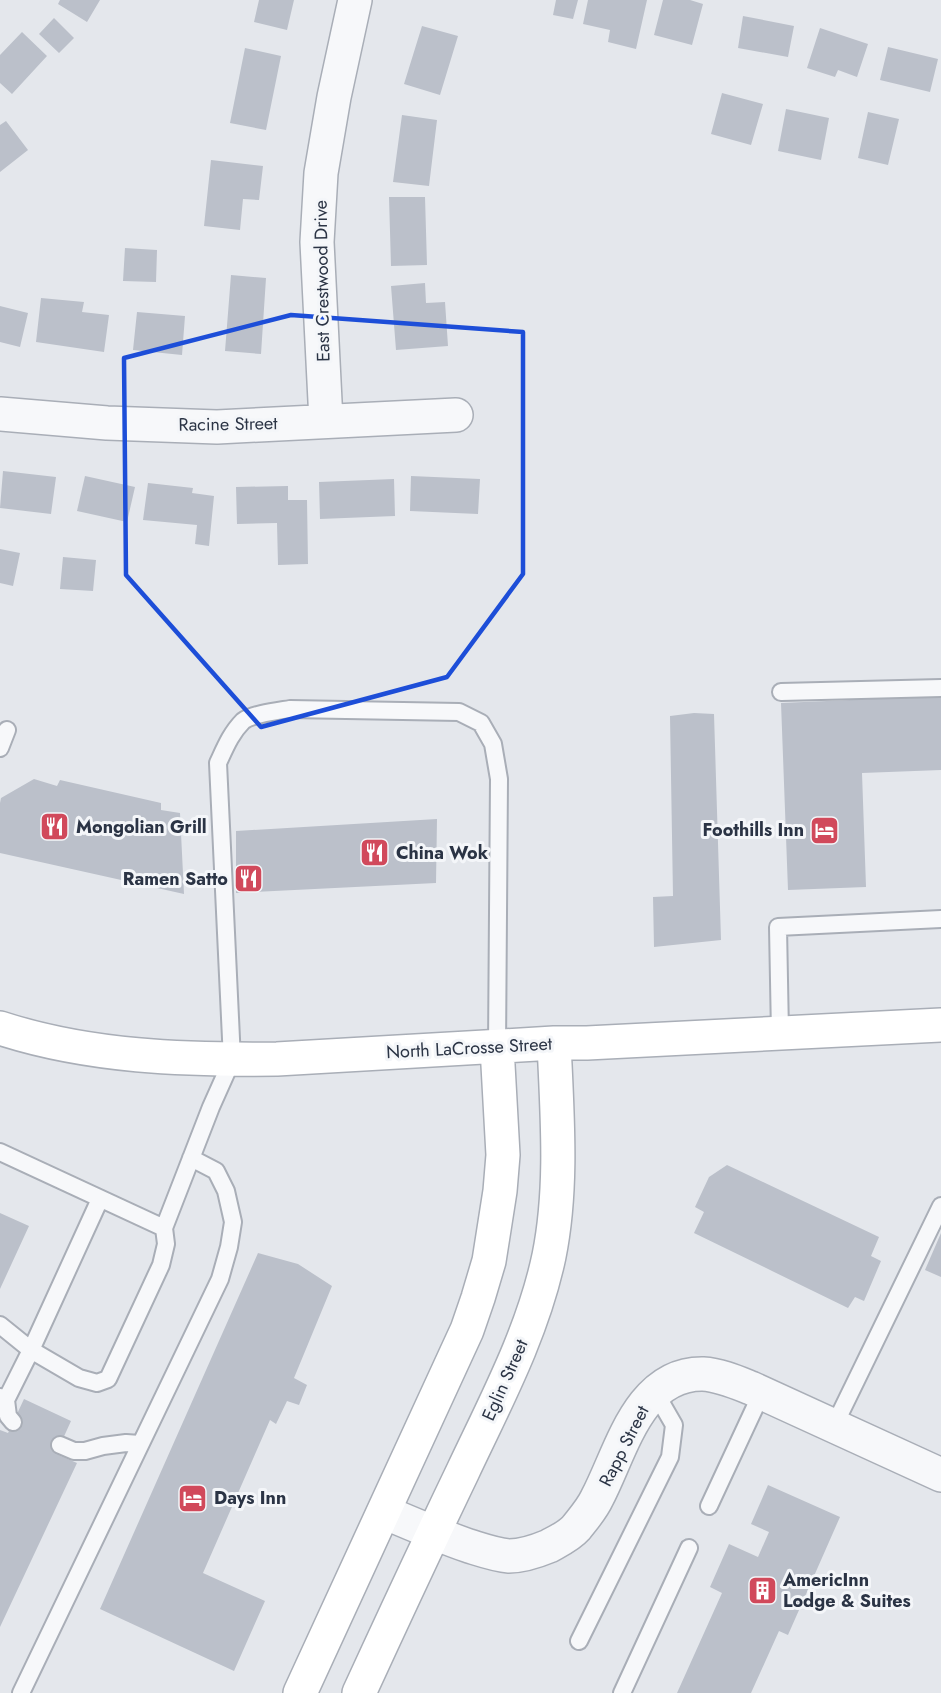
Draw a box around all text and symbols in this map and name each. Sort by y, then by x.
street label: East Crestwood Drive [308,200,336,362]
street label: Racine Street [178,410,278,438]
restaurant icon: Mongolian Grill [39,811,71,843]
place label: Mongolian Grill [76,814,207,840]
hotel icon: Foothills Inn [809,814,841,846]
place label: Foothills Inn [703,817,804,843]
restaurant icon: China Wok [359,837,391,869]
place label: China Wok [396,840,489,866]
restaurant icon: Ramen Satto [233,863,265,895]
place label: Ramen Satto [123,866,228,892]
street label: North LaCrosse Street [385,1031,553,1065]
street label: Eglin Street [475,1334,535,1425]
street label: Rapp Street [593,1400,656,1491]
hotel icon: Days Inn [177,1482,209,1514]
place label: Days Inn [214,1485,286,1511]
place label: AmericInn Lodge & Suites [782,1567,911,1614]
building icon: AmericInn Lodge & Suites [746,1574,778,1606]

